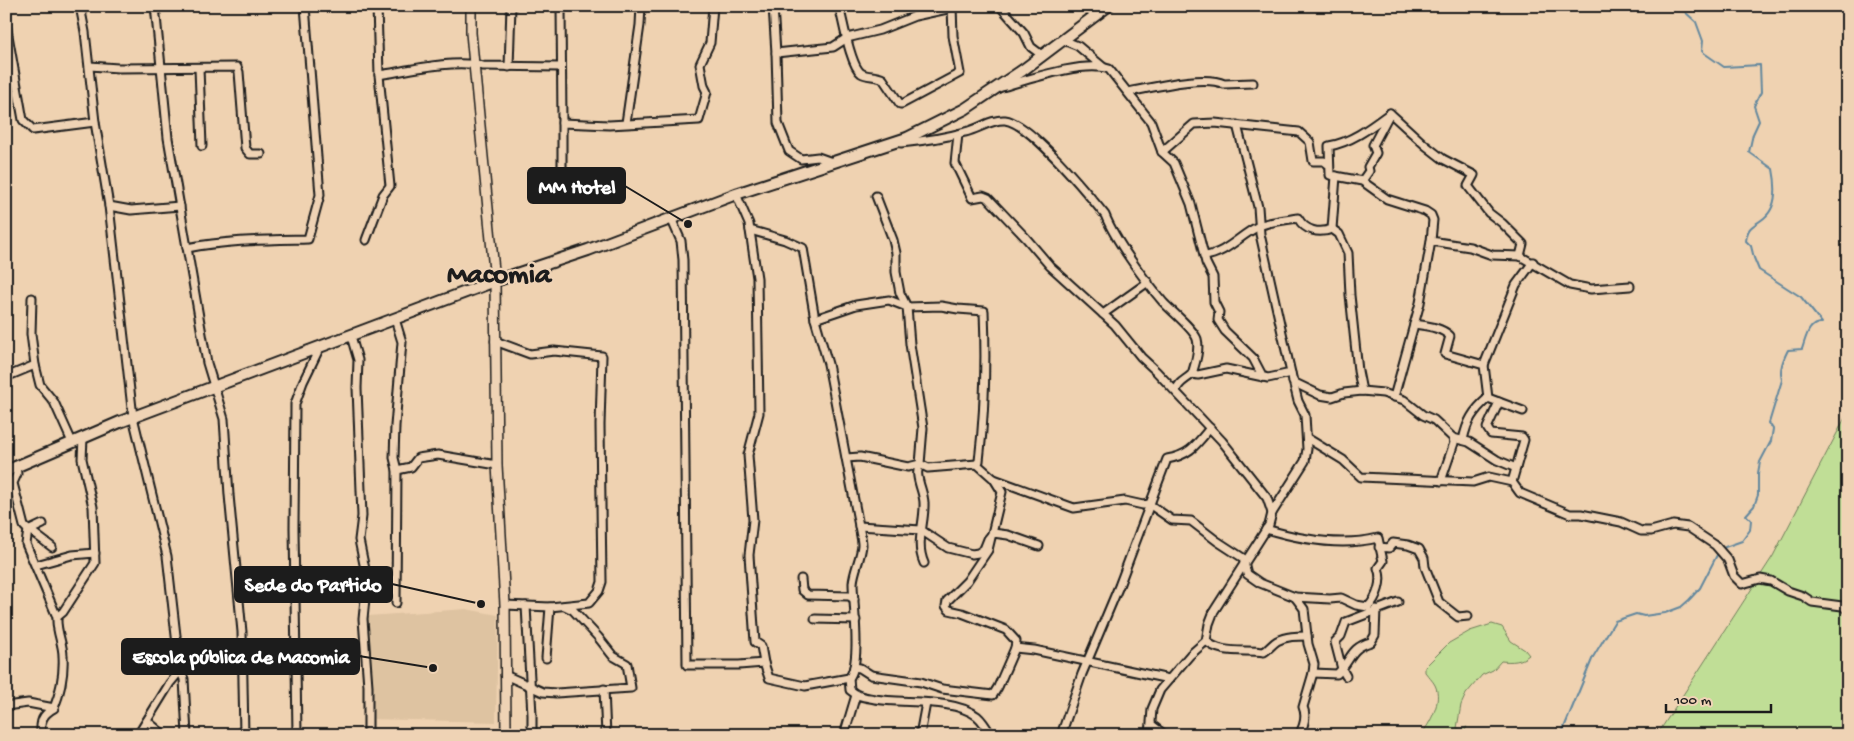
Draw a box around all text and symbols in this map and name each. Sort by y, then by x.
callout: MM Hotel [528,168,625,203]
text: MM Hotel [538,178,616,201]
district label: Macomia [447,260,553,294]
callout: Sede do Partido [235,567,392,602]
text: Sede do Partido [244,576,382,599]
callout: Escola pública de Macomia [122,639,359,674]
text: Escola pública de Macomia [133,648,350,671]
scale bar [1666,681,1772,713]
text: 100 m [1673,692,1712,710]

